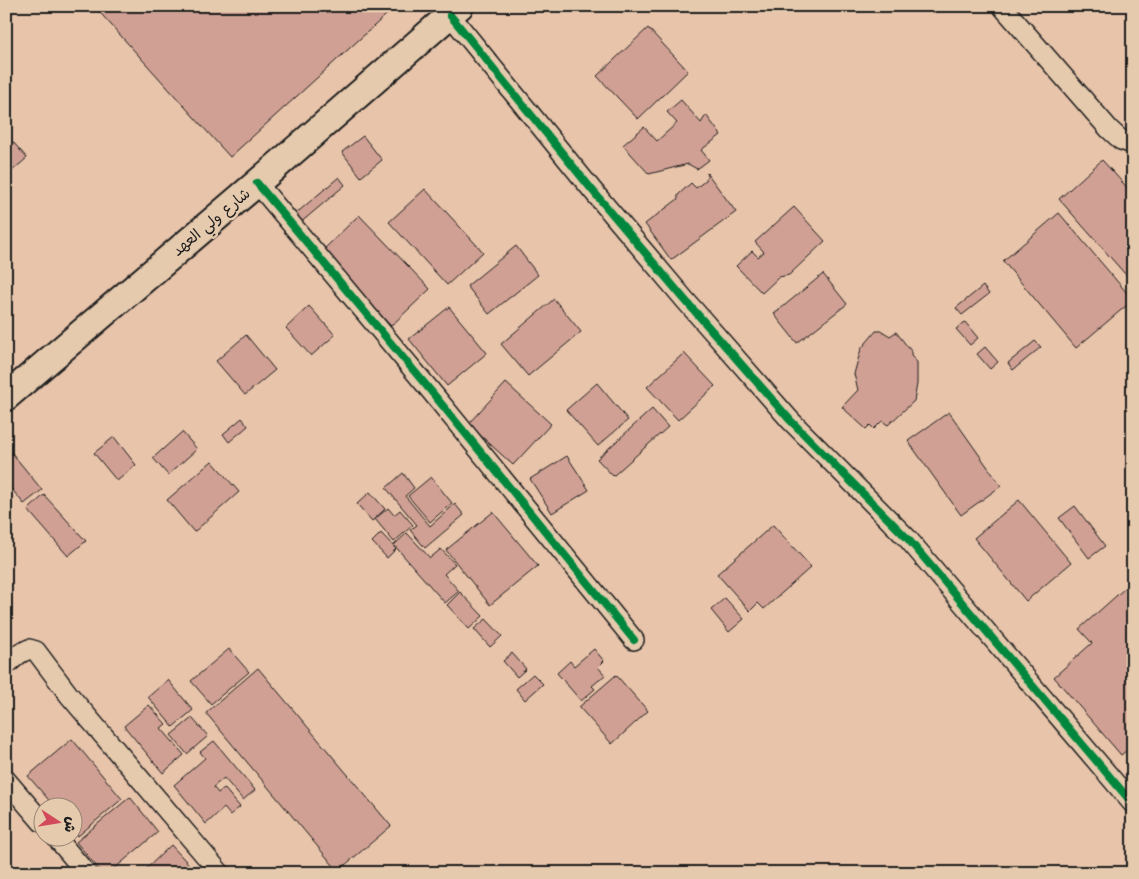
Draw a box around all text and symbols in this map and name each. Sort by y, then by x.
street label: شارع ولي العهد [168,183,256,263]
north arrow [32,796,82,846]
text: ش [60,815,81,834]

